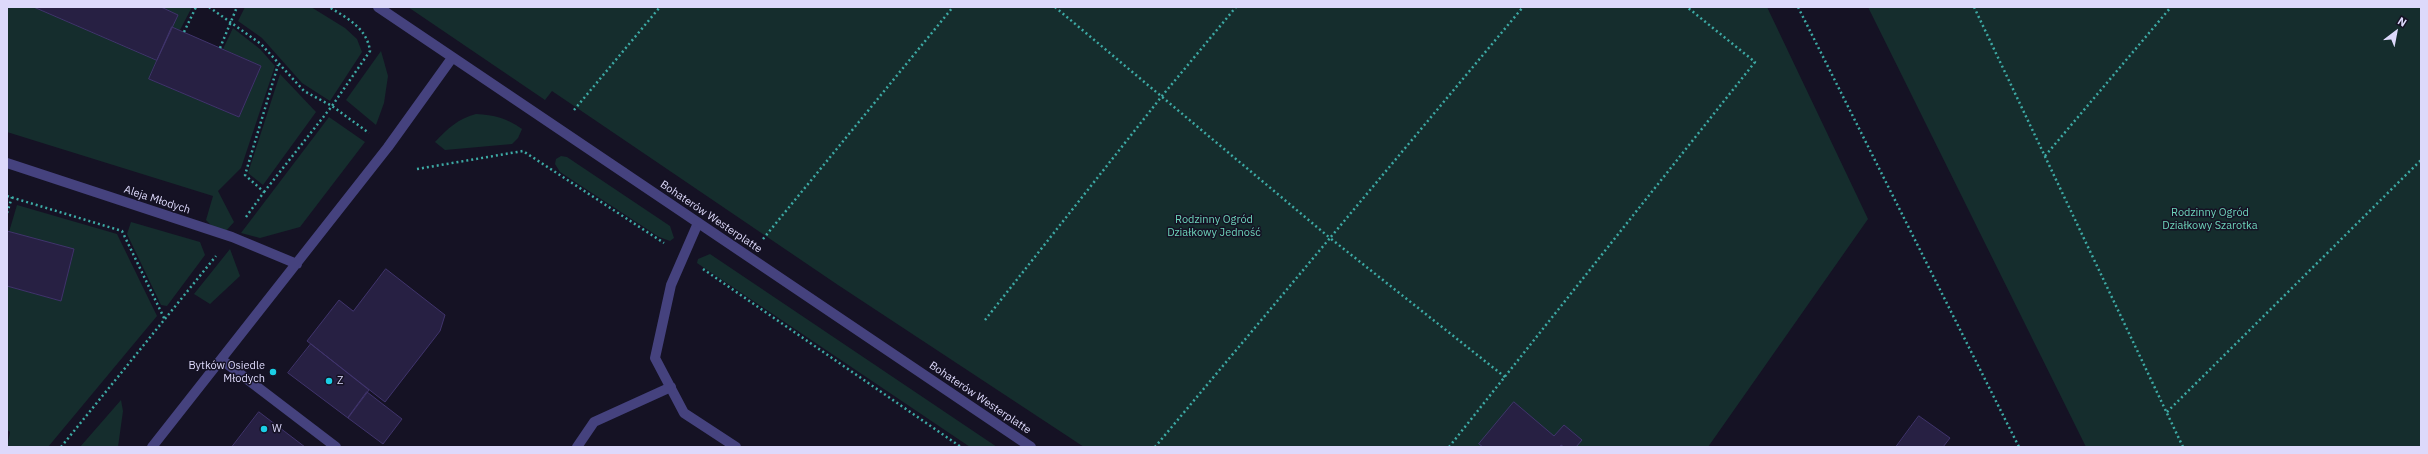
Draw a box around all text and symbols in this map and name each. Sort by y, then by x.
north arrow [2376,12,2416,52]
text: N [2395,14,2409,30]
street label: Bohaterów Westerplatte [657,178,765,256]
street label: Aleja Młodych [122,183,192,217]
park label: Rodzinny Ogród Działkowy Szarotka [2162,206,2258,232]
park label: Rodzinny Ogród Działkowy Jedność [1167,213,1261,239]
place label: Bytków Osiedle Młodych [188,359,265,385]
street label: Bohaterów Westerplatte [926,359,1034,437]
marker: Bytków Osiedle Młodych [268,367,278,377]
place label: Z [337,374,343,388]
marker: Z [324,376,334,386]
place label: W [272,422,282,436]
marker: W [259,424,269,434]

